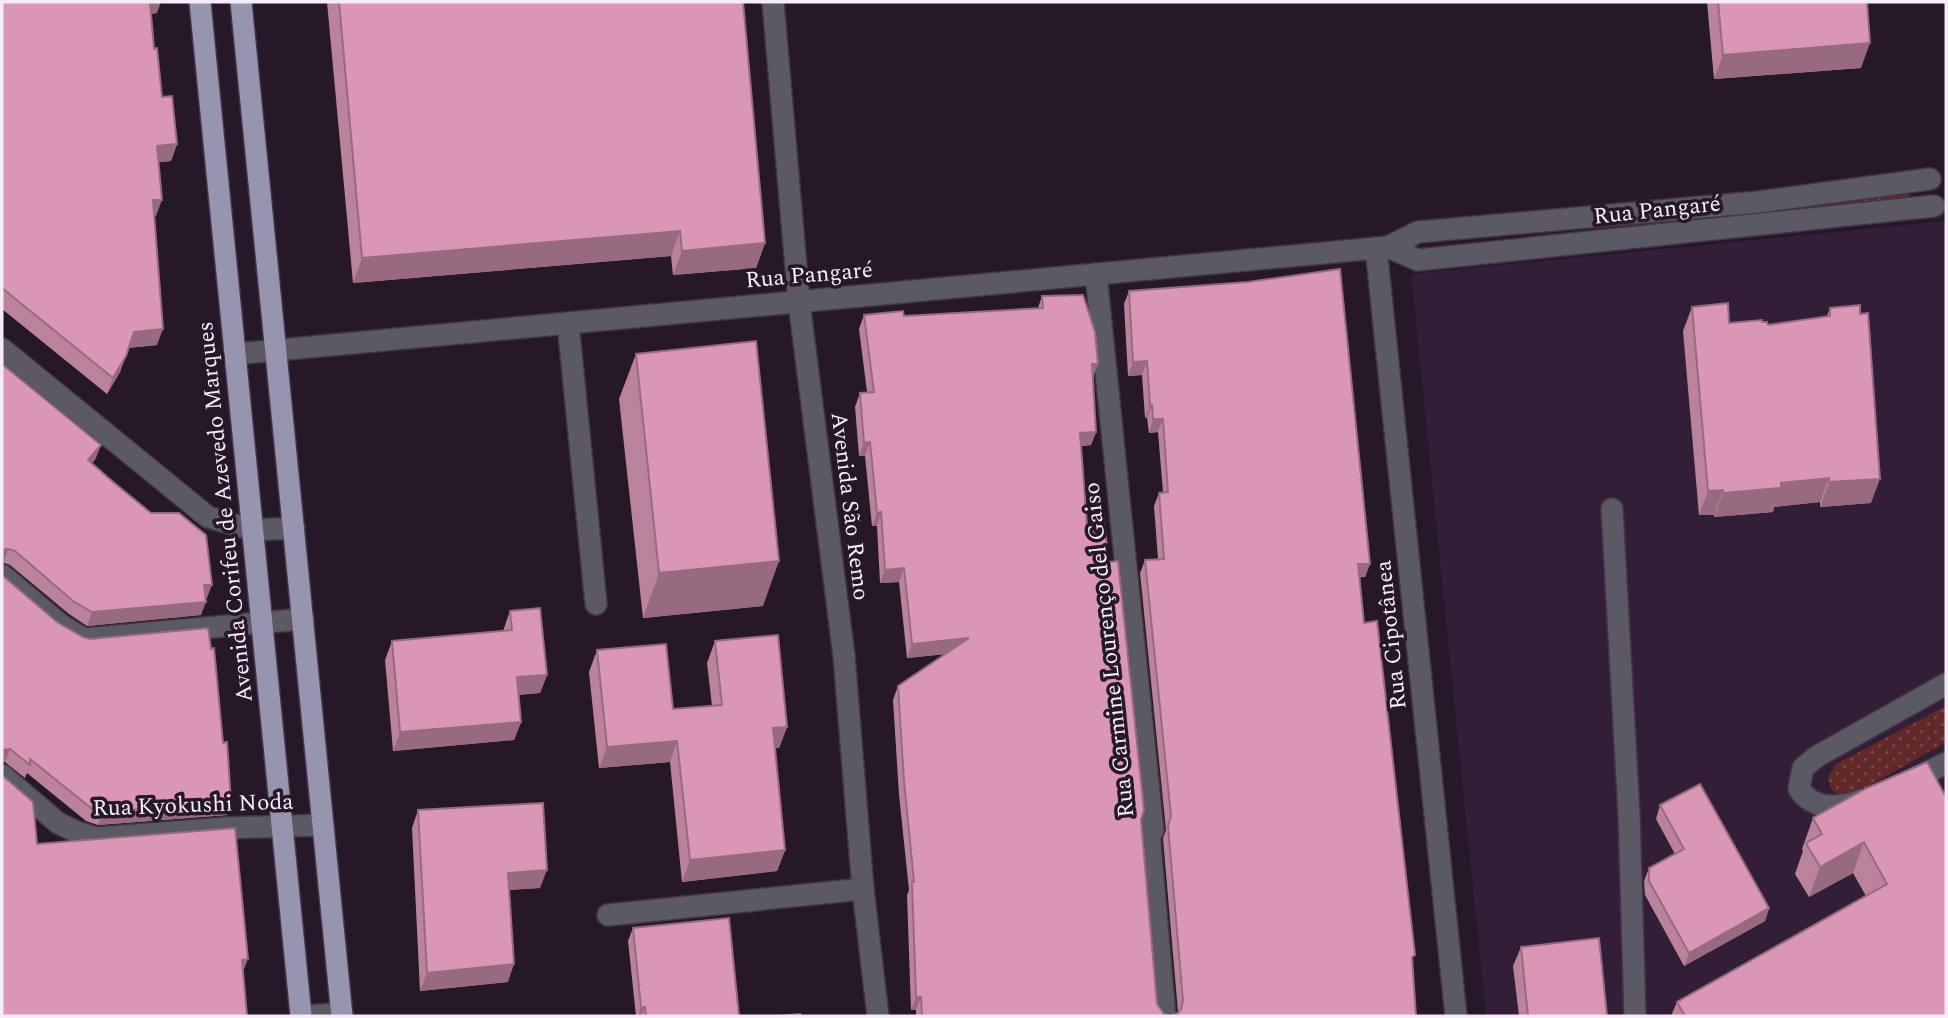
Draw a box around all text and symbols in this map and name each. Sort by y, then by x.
street label: Rua Pangaré [1592,186,1722,235]
street label: Rua Pangaré [744,252,874,298]
street label: Avenida Corifeu de Azevedo Marques [188,320,263,704]
street label: Avenida São Remo [821,410,878,602]
street label: Rua Carmine Lourenço del Gaiso [1074,480,1145,819]
street label: Rua Cipotânea [1366,558,1417,711]
street label: Rua Kyokushi Noda [92,785,294,826]

